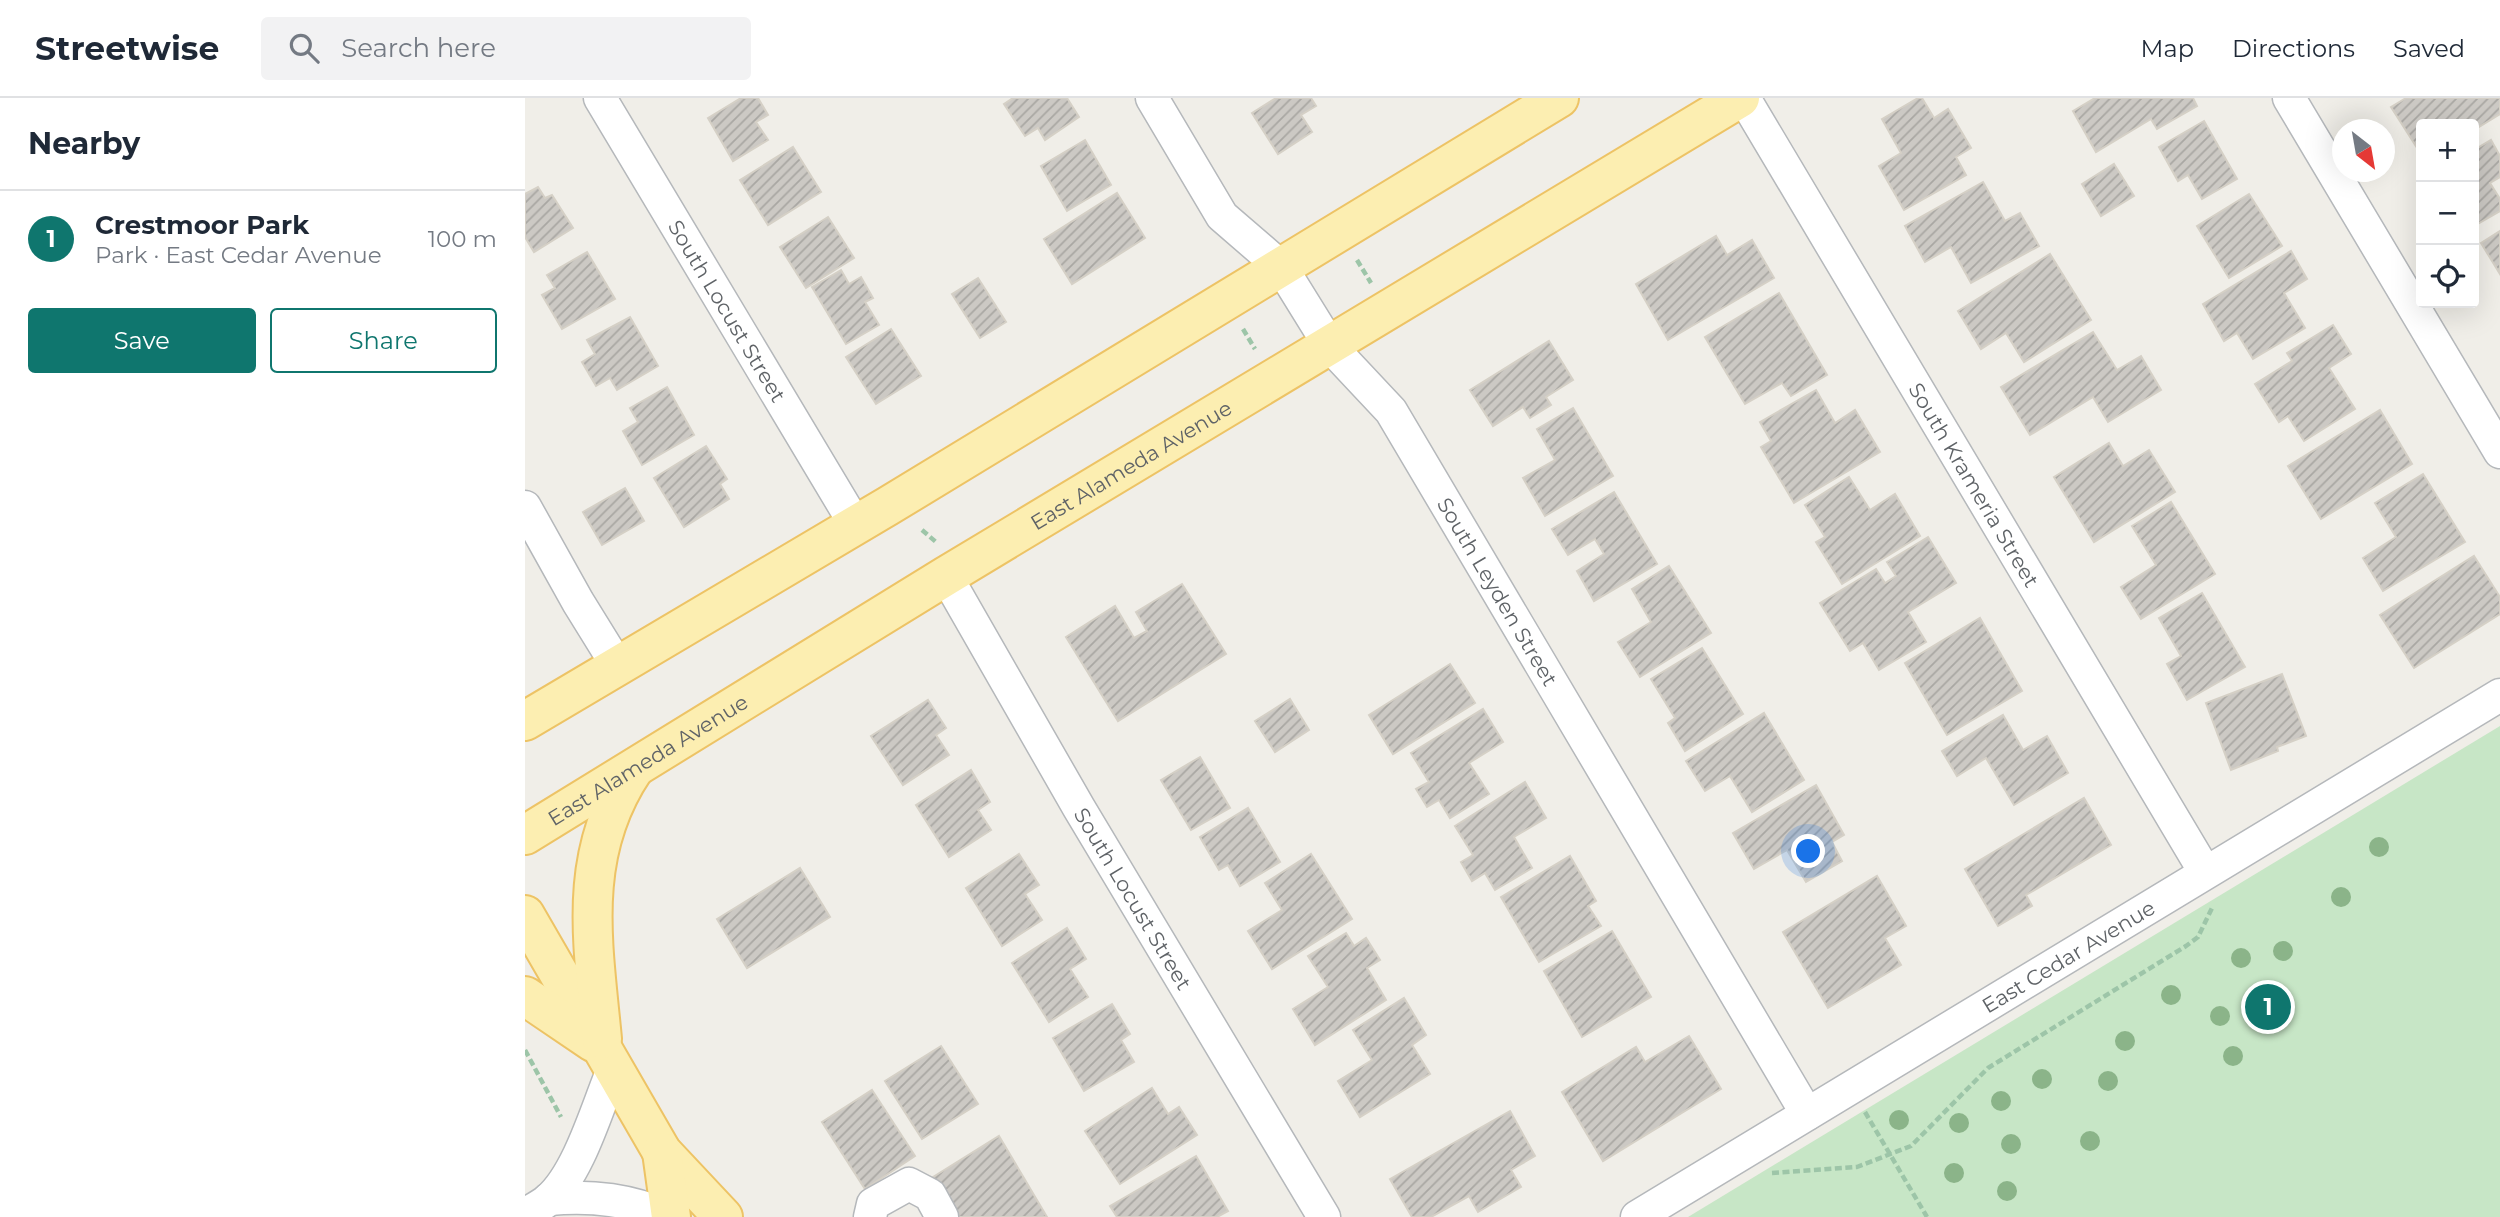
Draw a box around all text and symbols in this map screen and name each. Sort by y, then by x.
search box [261,17,751,80]
text: Streetwise [35,28,219,68]
icon: search [285,29,323,67]
text: Search here [341,32,496,64]
text: Map [2141,34,2194,63]
text: Directions [2232,34,2355,63]
text: Saved [2393,34,2465,63]
north arrow [2332,119,2395,182]
map controls [2416,119,2479,308]
button: + [2416,119,2479,182]
text: Nearby [28,125,140,162]
button: − [2416,182,2479,245]
text: Crestmoor Park [95,209,309,241]
street label: South Locust Street [663,215,791,406]
text: 1 [46,225,56,253]
text: 100 m [428,225,497,253]
text: Park · East Cedar Avenue [95,241,382,269]
button: locate [2416,245,2479,308]
button: Save [28,308,256,373]
button: Share [270,308,497,373]
street label: South Krameria Street [1904,378,2045,591]
street label: East Alameda Avenue [1026,395,1236,535]
street label: South Leyden Street [1432,493,1563,690]
street label: East Alameda Avenue [543,689,752,830]
street label: South Locust Street [1069,803,1197,994]
your location [1791,834,1825,868]
street label: East Cedar Avenue [1977,894,2159,1018]
pin: 1 [2245,981,2291,1033]

